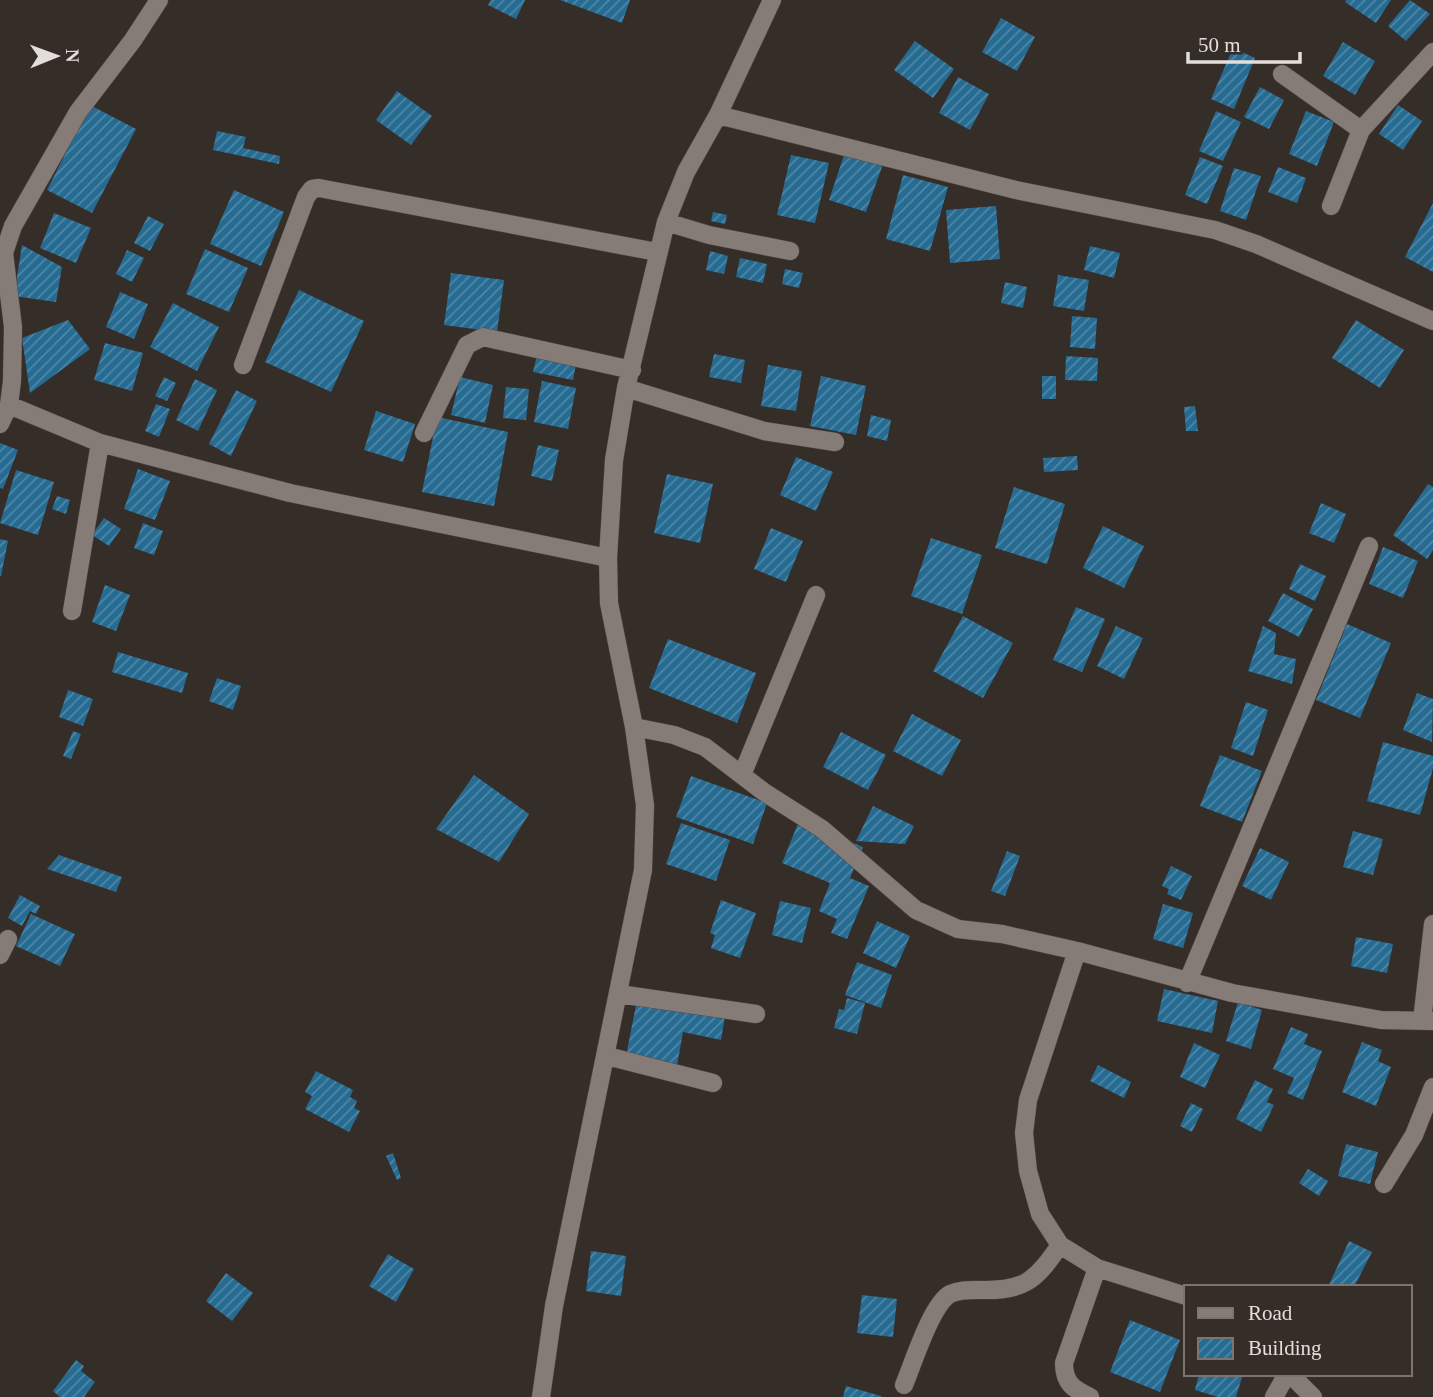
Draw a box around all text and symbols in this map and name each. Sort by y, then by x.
north arrow [21,21,91,91]
scale bar [1188,21,1300,65]
text: 50 m [1198,33,1241,57]
text: N [62,49,83,63]
legend [1184,1285,1412,1376]
text: Road [1248,1301,1293,1325]
text: Building [1248,1336,1322,1360]

